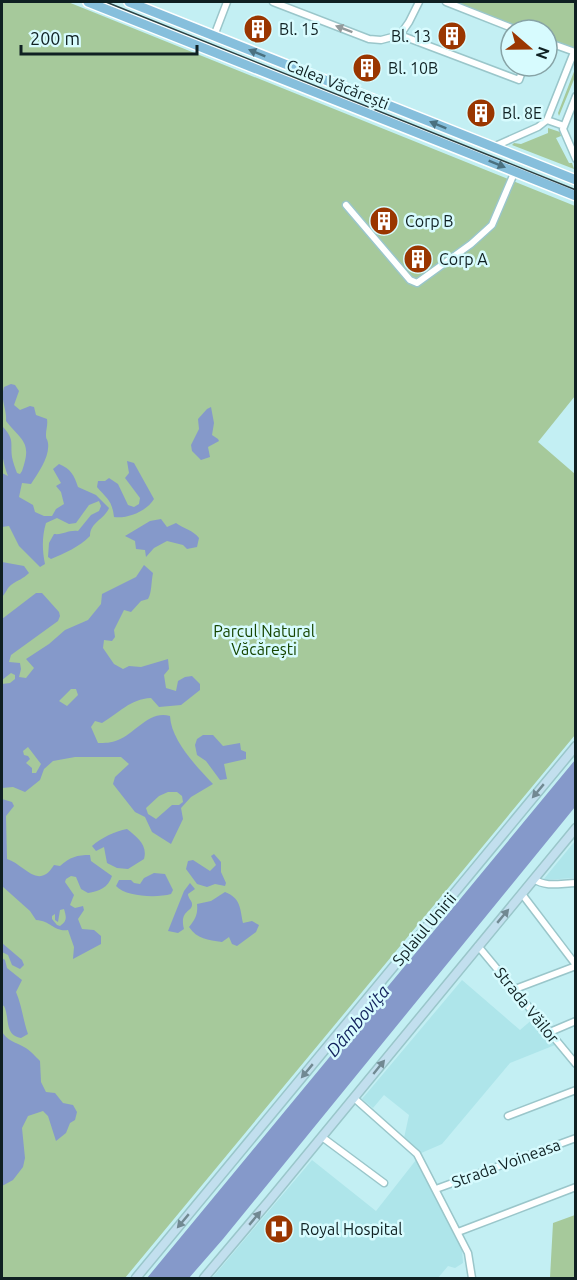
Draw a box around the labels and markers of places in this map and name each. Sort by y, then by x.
building icon: Bl. 15 [242,13,274,45]
place label: Bl. 15 [279,20,319,38]
building icon: Bl. 13 [436,20,468,52]
place label: Bl. 13 [391,27,431,45]
building icon: Bl. 10B [351,52,383,84]
place label: Bl. 10B [388,59,438,77]
building icon: Bl. 8E [465,97,497,129]
place label: Bl. 8E [502,104,542,122]
building icon: Corp B [368,205,400,237]
place label: Corp B [405,212,453,230]
building icon: Corp A [402,243,434,275]
place label: Corp A [439,250,488,268]
hospital icon: Royal Hospital [263,1213,295,1245]
place label: Royal Hospital [300,1220,402,1238]

